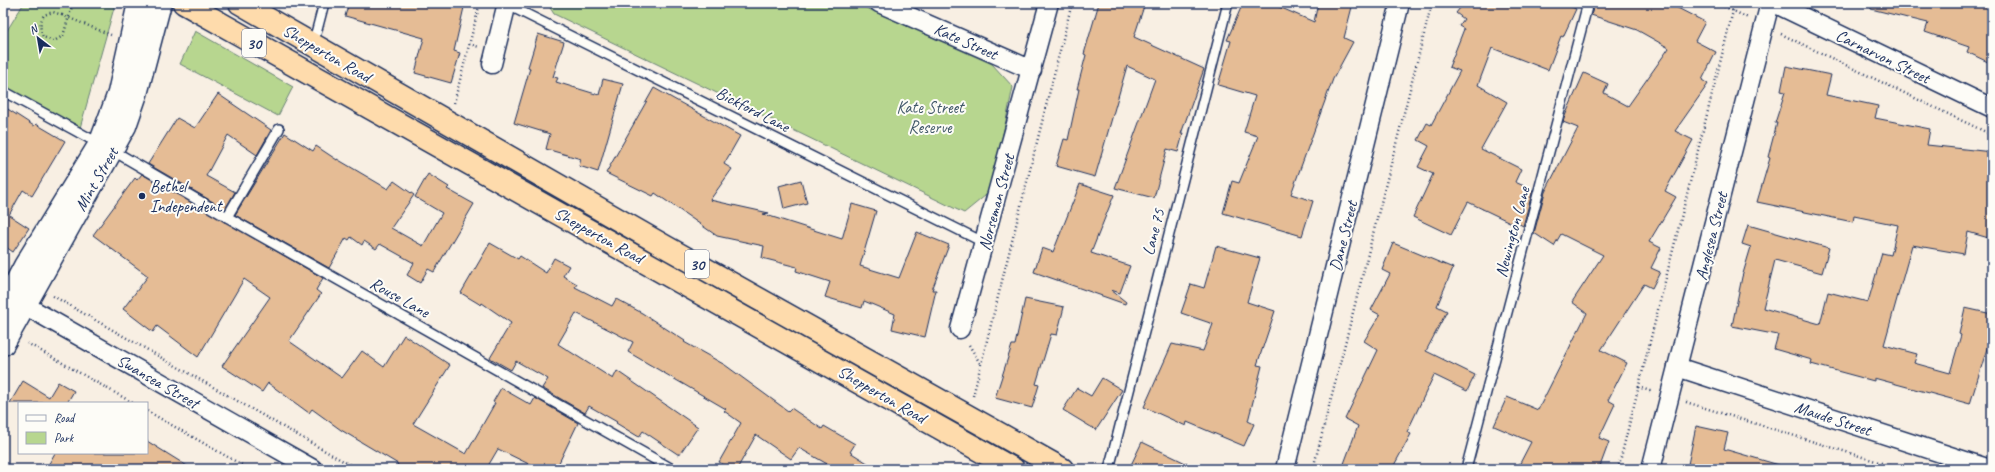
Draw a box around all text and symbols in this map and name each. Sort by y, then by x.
north arrow [18,18,58,58]
street label: Kate Street [931,18,1003,66]
street label: Shepperton Road [279,20,377,88]
text: N [26,21,41,37]
street label: Carnarvon Street [1832,25,1935,89]
road number: 30 [242,29,266,57]
street label: Bickford Lane [713,82,794,138]
park label: Kate Street Reserve [896,97,966,138]
street label: Mint Street [70,142,124,215]
street label: Norseman Street [974,150,1020,252]
place label: Bethel Independent [150,176,224,217]
street label: Newington Lane [1490,183,1535,280]
street label: Anglesea Street [1690,188,1733,282]
marker: Bethel Independent [137,191,147,201]
street label: Dane Street [1325,197,1363,273]
street label: Shepperton Road [551,202,649,270]
street label: Lane 75 [1138,205,1170,258]
road number: 30 [685,250,709,278]
street label: Rouse Lane [366,273,434,323]
street label: Swansea Street [113,350,204,414]
street label: Shepperton Road [834,361,932,429]
street label: Maude Street [1792,396,1876,441]
legend [18,402,148,454]
text: Road [54,410,76,426]
text: Park [54,430,75,446]

